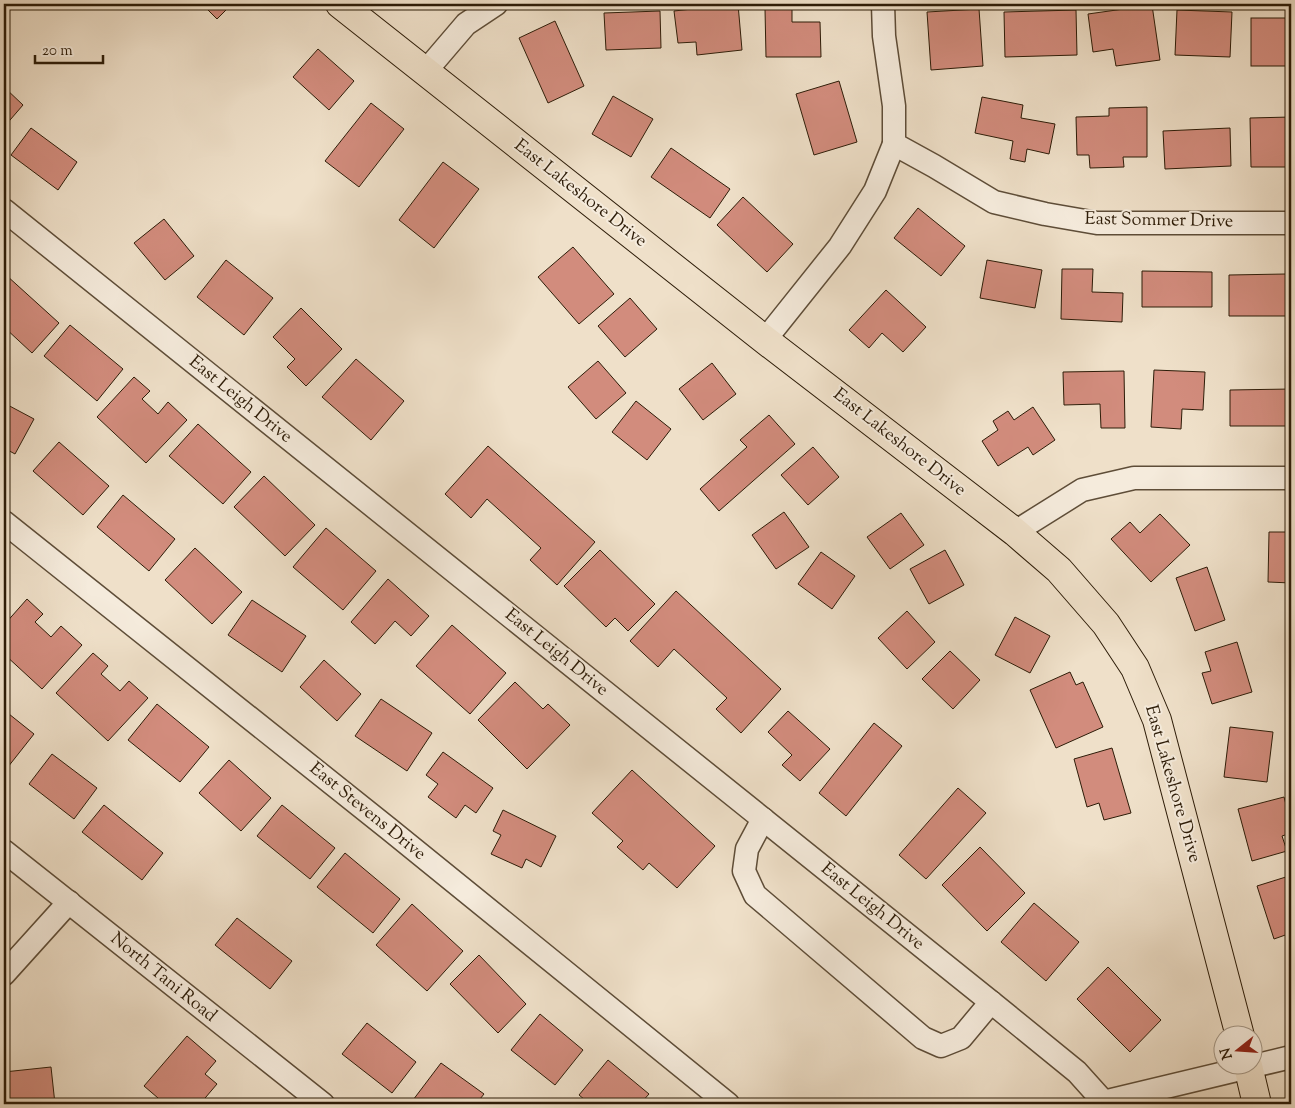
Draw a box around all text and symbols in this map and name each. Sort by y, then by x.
scale bar [35,32,102,64]
text: 20 m [42,41,73,62]
street label: East Lakeshore Drive [508,134,652,254]
street label: East Sommer Drive [1084,207,1234,235]
street label: East Leigh Drive [182,350,298,450]
street label: East Lakeshore Drive [827,383,971,503]
street label: East Leigh Drive [498,603,614,703]
street label: East Lakeshore Drive [1137,702,1207,866]
street label: East Stevens Drive [303,757,431,867]
street label: East Leigh Drive [814,857,930,957]
street label: North Tani Road [104,927,222,1029]
north arrow [1212,1026,1262,1076]
text: N [1216,1045,1239,1061]

